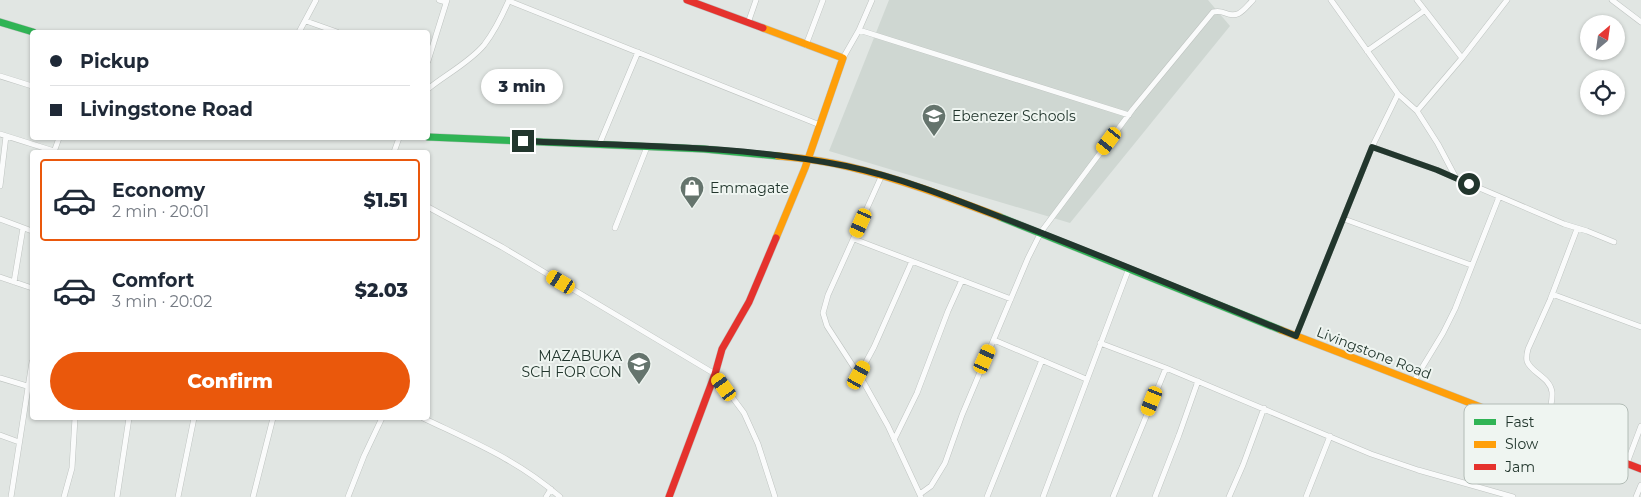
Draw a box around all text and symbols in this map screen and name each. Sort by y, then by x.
north arrow [1580,15,1625,60]
map controls [1580,15,1625,115]
text: Pickup [80,50,149,73]
callout: 3 min [482,68,564,104]
button: locate [1580,70,1625,115]
text: 3 min [498,77,546,96]
text: Livingstone Road [80,98,253,121]
school or university icon: Ebenezer Schools [921,103,947,137]
place label: Ebenezer Schools [952,107,1076,125]
car [1093,125,1124,157]
route end [512,130,534,152]
route start [1458,173,1480,195]
shop icon: Emmagate [679,175,705,209]
icon: car [52,178,97,223]
text: Economy [112,179,205,202]
place label: Emmagate [710,179,789,197]
text: $1.51 [364,189,408,212]
text: 2 min · 20:01 [112,202,209,221]
car [848,206,873,240]
icon: car [52,268,97,313]
car [544,268,577,296]
text: Comfort [112,269,194,292]
text: $2.03 [355,279,408,302]
text: 3 min · 20:02 [112,292,212,311]
street label: Livingstone Road [1314,323,1434,383]
car [972,342,997,376]
place label: MAZABUKA SCH FOR CON [522,347,623,381]
school or university icon: MAZABUKA SCH FOR CON [626,351,652,385]
button: Confirm [50,352,410,410]
car [845,358,872,392]
car [709,370,738,404]
car [1139,384,1164,418]
legend [1464,404,1628,484]
text: Fast [1505,413,1535,431]
text: Slow [1505,435,1539,453]
text: Jam [1504,458,1535,476]

